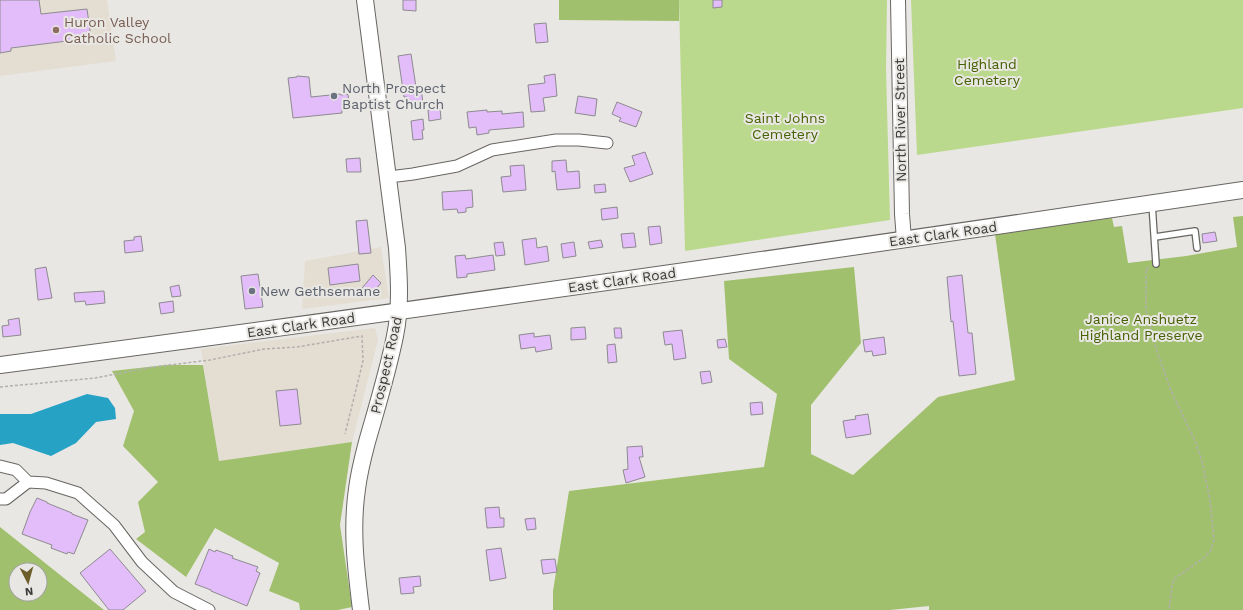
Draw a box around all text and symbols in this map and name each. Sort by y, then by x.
place label: Huron Valley Catholic School [64,14,172,46]
marker: Huron Valley Catholic School [51,25,61,35]
park label: Highland Cemetery [954,56,1021,88]
street label: North River Street [891,58,909,182]
place label: North Prospect Baptist Church [342,80,446,112]
marker: North Prospect Baptist Church [329,91,339,101]
park label: Saint Johns Cemetery [745,110,825,142]
street label: East Clark Road [888,218,998,250]
street label: East Clark Road [567,264,677,296]
place label: New Gethsemane [260,283,380,299]
marker: New Gethsemane [247,286,257,296]
street label: East Clark Road [246,309,356,341]
park label: Janice Anshuetz Highland Preserve [1079,311,1203,343]
street label: Prospect Road [367,315,405,415]
north arrow [8,562,48,602]
text: N [24,585,34,598]

